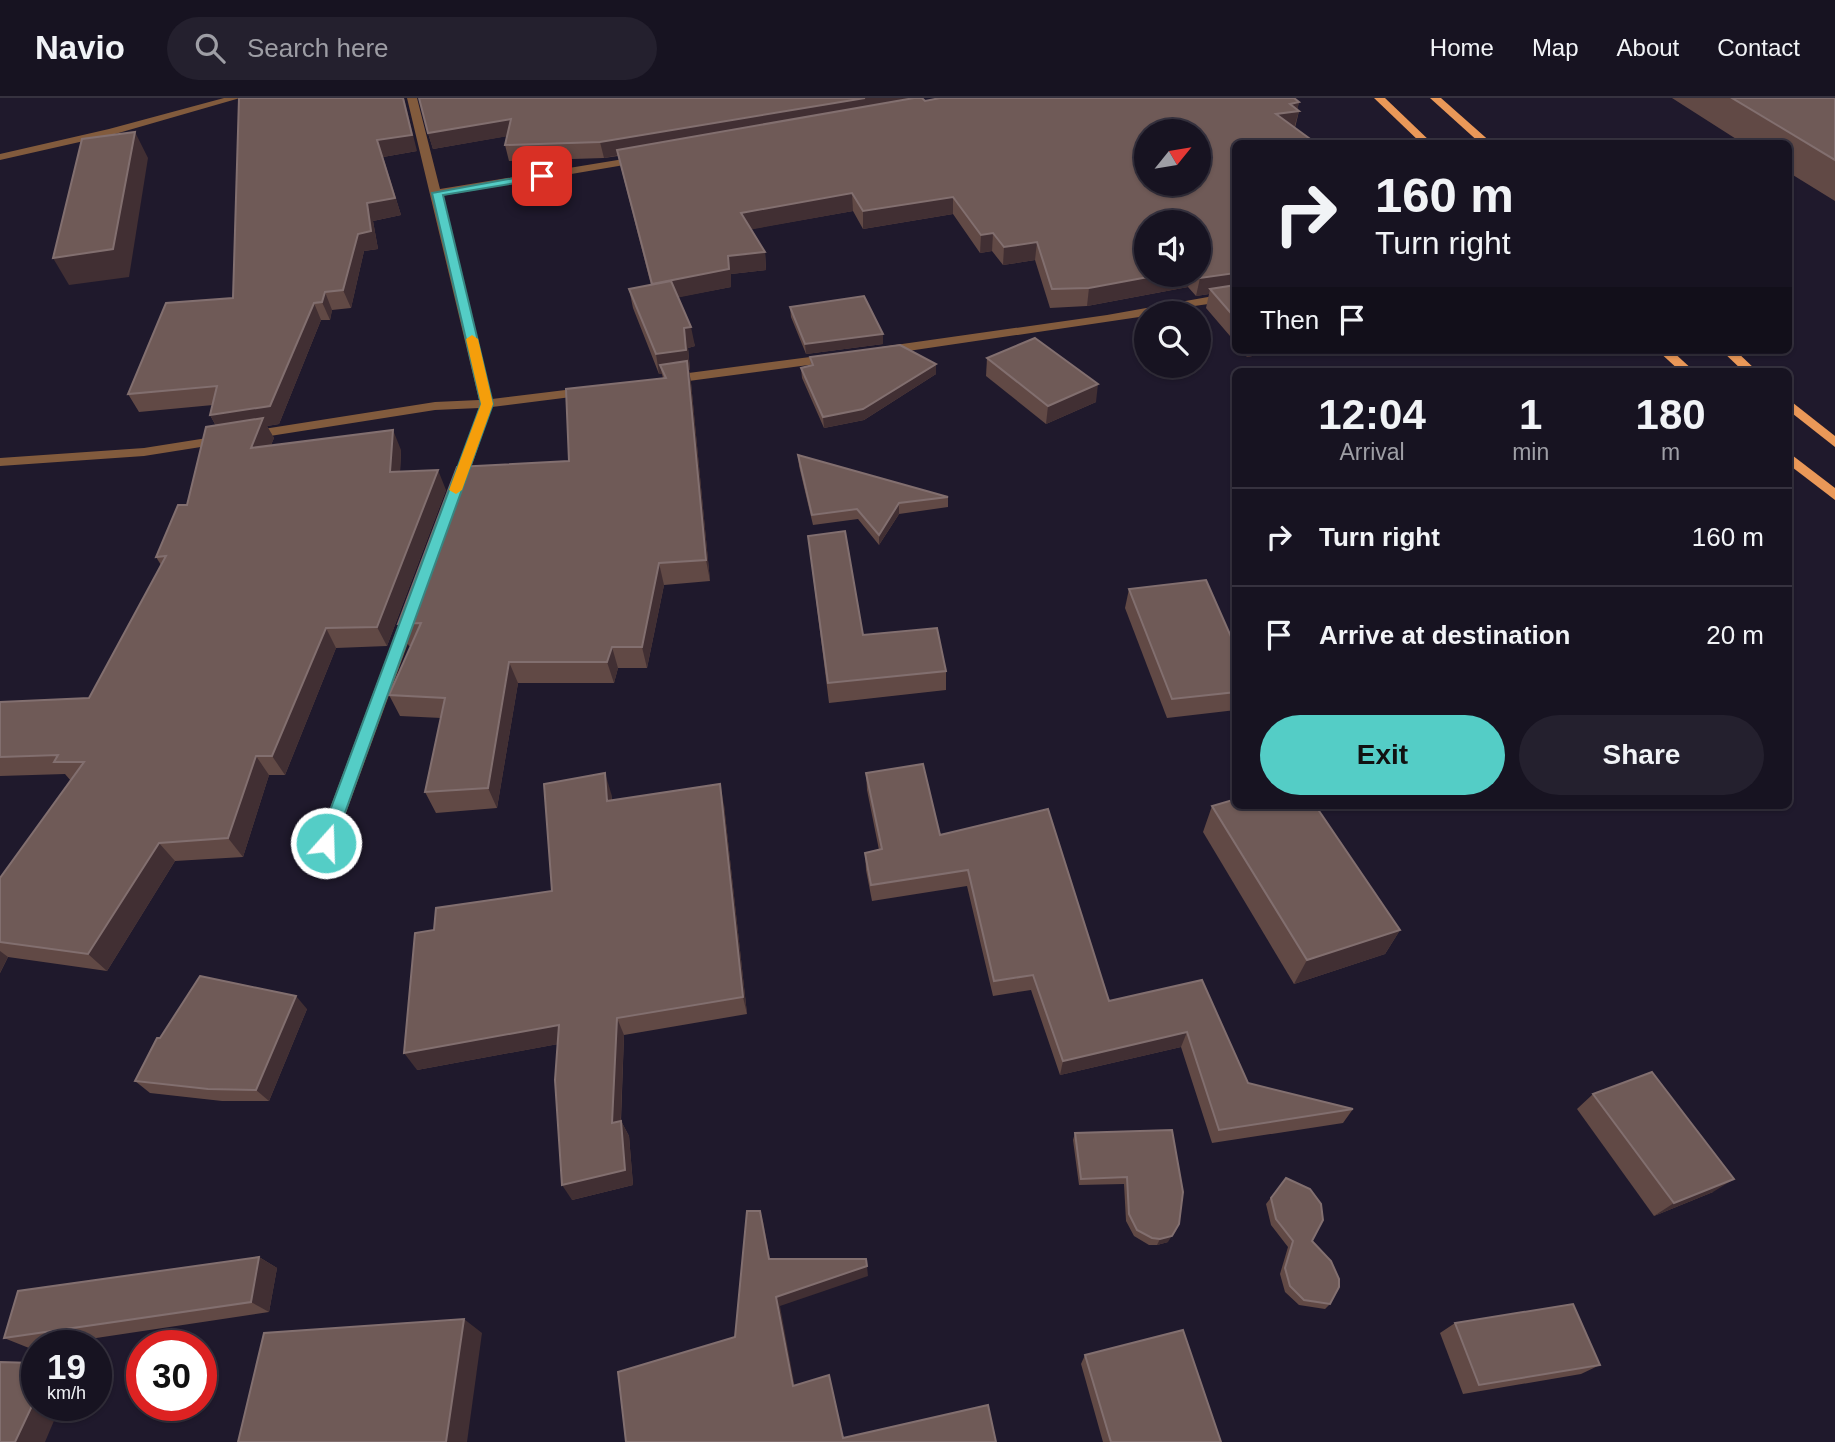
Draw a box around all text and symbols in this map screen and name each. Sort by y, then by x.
search box [167,17,657,80]
text: Navio [35,29,125,66]
icon: search [191,29,229,67]
text: Search here [247,33,389,63]
text: Home [1430,34,1494,61]
text: Map [1532,34,1579,61]
text: About [1617,34,1679,61]
text: Contact [1717,34,1800,61]
north arrow [1134,119,1211,196]
map controls [1134,119,1211,378]
pin [512,146,572,206]
icon: arrive [523,157,561,195]
icon: right [1260,168,1351,259]
text: 160 m [1375,168,1514,222]
button: sound [1134,210,1211,287]
text: Turn right [1375,225,1511,261]
button: search [1134,301,1211,378]
icon: arrive [1333,301,1371,339]
text: Then [1260,305,1319,335]
text: 12:04 [1318,391,1426,438]
text: 1 [1519,391,1542,438]
text: 180 [1636,391,1706,438]
text: Arrival [1339,439,1405,465]
text: min [1512,439,1549,465]
text: m [1661,439,1680,465]
icon: right [1260,518,1298,556]
text: Turn right [1319,522,1440,552]
text: 160 m [1692,522,1764,552]
icon: arrive [1260,616,1298,654]
text: Arrive at destination [1319,620,1570,650]
text: 20 m [1706,620,1764,650]
button: Exit [1260,715,1505,795]
button: Share [1519,715,1764,795]
position arrow [289,806,363,880]
speed limit sign: 30 [126,1330,217,1421]
text: 19 [47,1347,86,1386]
text: km/h [47,1383,86,1403]

